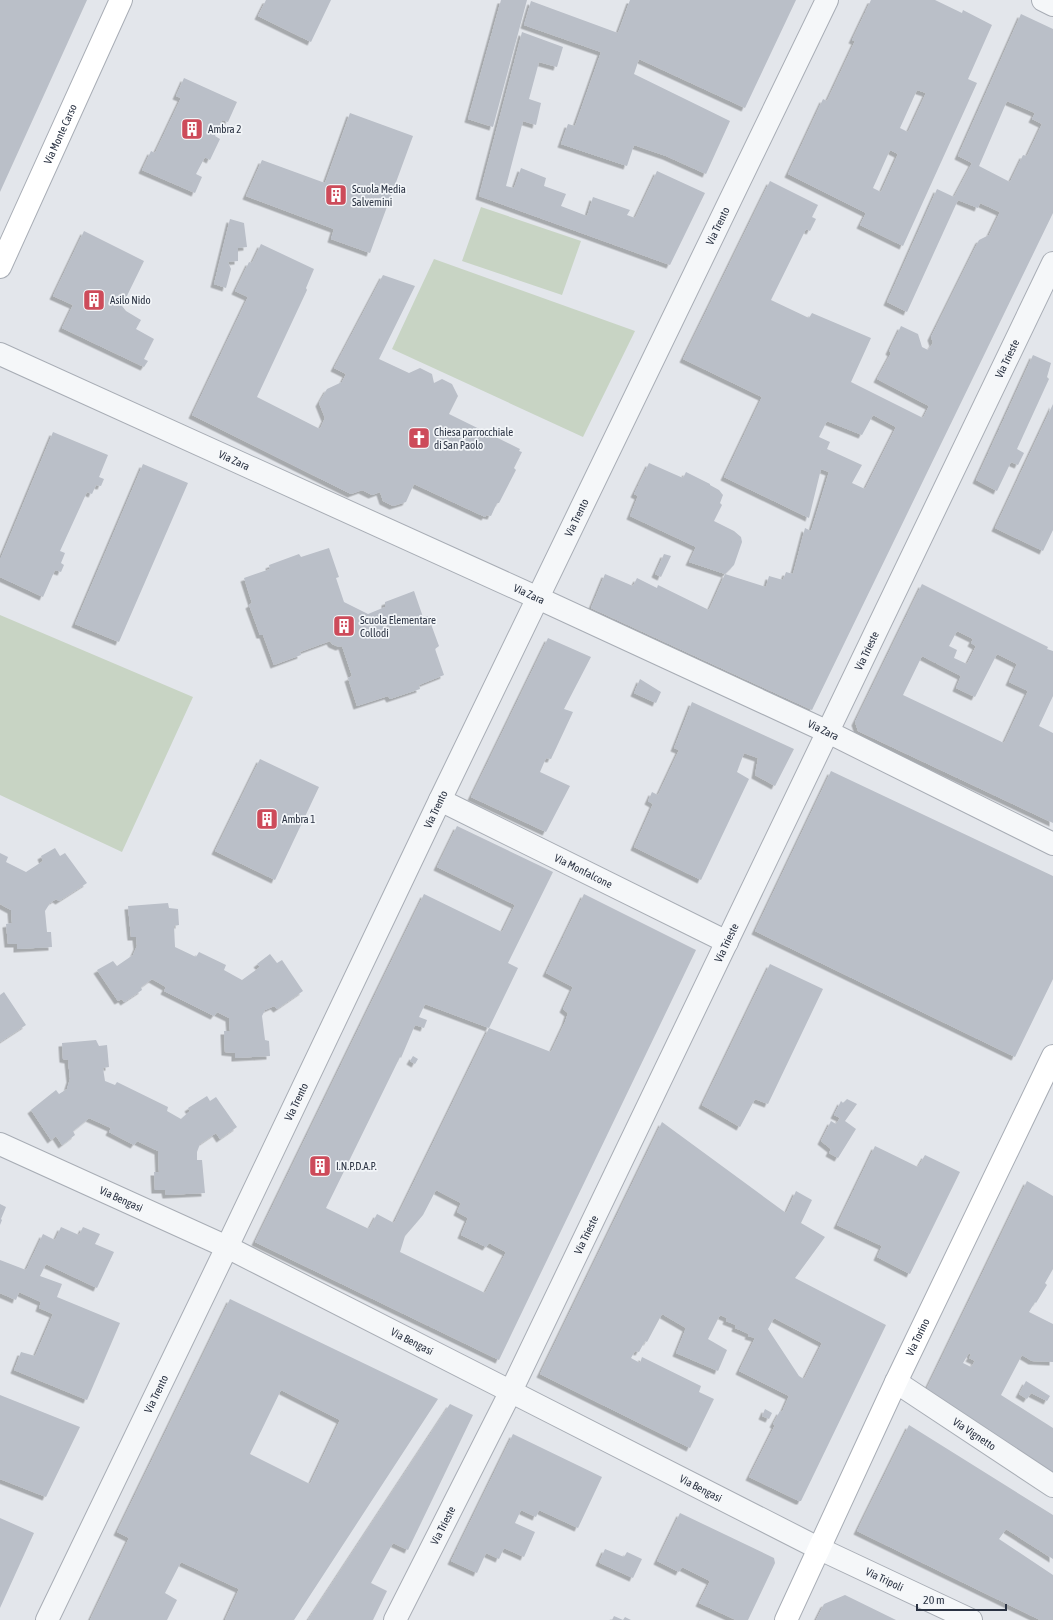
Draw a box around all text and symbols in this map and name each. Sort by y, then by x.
street label: Via Monte Carso [42,102,79,166]
building icon: Ambra 2 [179,116,205,142]
place label: Ambra 2 [208,123,241,135]
building icon: Scuola Media Salvemini [323,182,349,208]
place label: Scuola Media Salvemini [352,183,406,208]
street label: Via Trento [703,205,732,247]
building icon: Asilo Nido [81,287,107,313]
place label: Asilo Nido [110,294,151,306]
street label: Via Trieste [993,337,1021,380]
church icon: Chiesa parrocchiale di San Paolo [406,425,432,451]
place label: Chiesa parrocchiale di San Paolo [434,426,513,451]
street label: Via Zara [217,448,251,472]
street label: Via Trento [562,497,591,538]
street label: Via Zara [512,582,547,606]
building icon: Scuola Elementare Collodi [331,613,357,639]
place label: Scuola Elementare Collodi [360,614,436,639]
street label: Via Trieste [852,629,881,672]
street label: Via Zara [806,717,841,742]
street label: Via Trento [421,788,450,830]
building icon: Ambra 1 [254,806,280,832]
place label: Ambra 1 [282,813,315,825]
street label: Via Monfalcone [552,852,614,890]
street label: Via Trieste [712,921,741,964]
street label: Via Trento [282,1081,310,1123]
building icon: I.N.P.D.A.P. [307,1153,333,1179]
place label: I.N.P.D.A.P. [336,1160,377,1172]
street label: Via Bengasi [98,1184,145,1214]
street label: Via Trieste [572,1214,600,1256]
street label: Via Torino [903,1316,932,1358]
street label: Via Bengasi [389,1325,435,1357]
street label: Via Trento [142,1373,170,1415]
street label: Via Vignetto [951,1415,998,1452]
street label: Via Bengasi [678,1472,724,1504]
street label: Via Trieste [428,1504,458,1547]
street label: Via Tripoli [864,1565,905,1593]
scale bar [917,1586,1006,1612]
text: 20 m [923,1593,945,1607]

